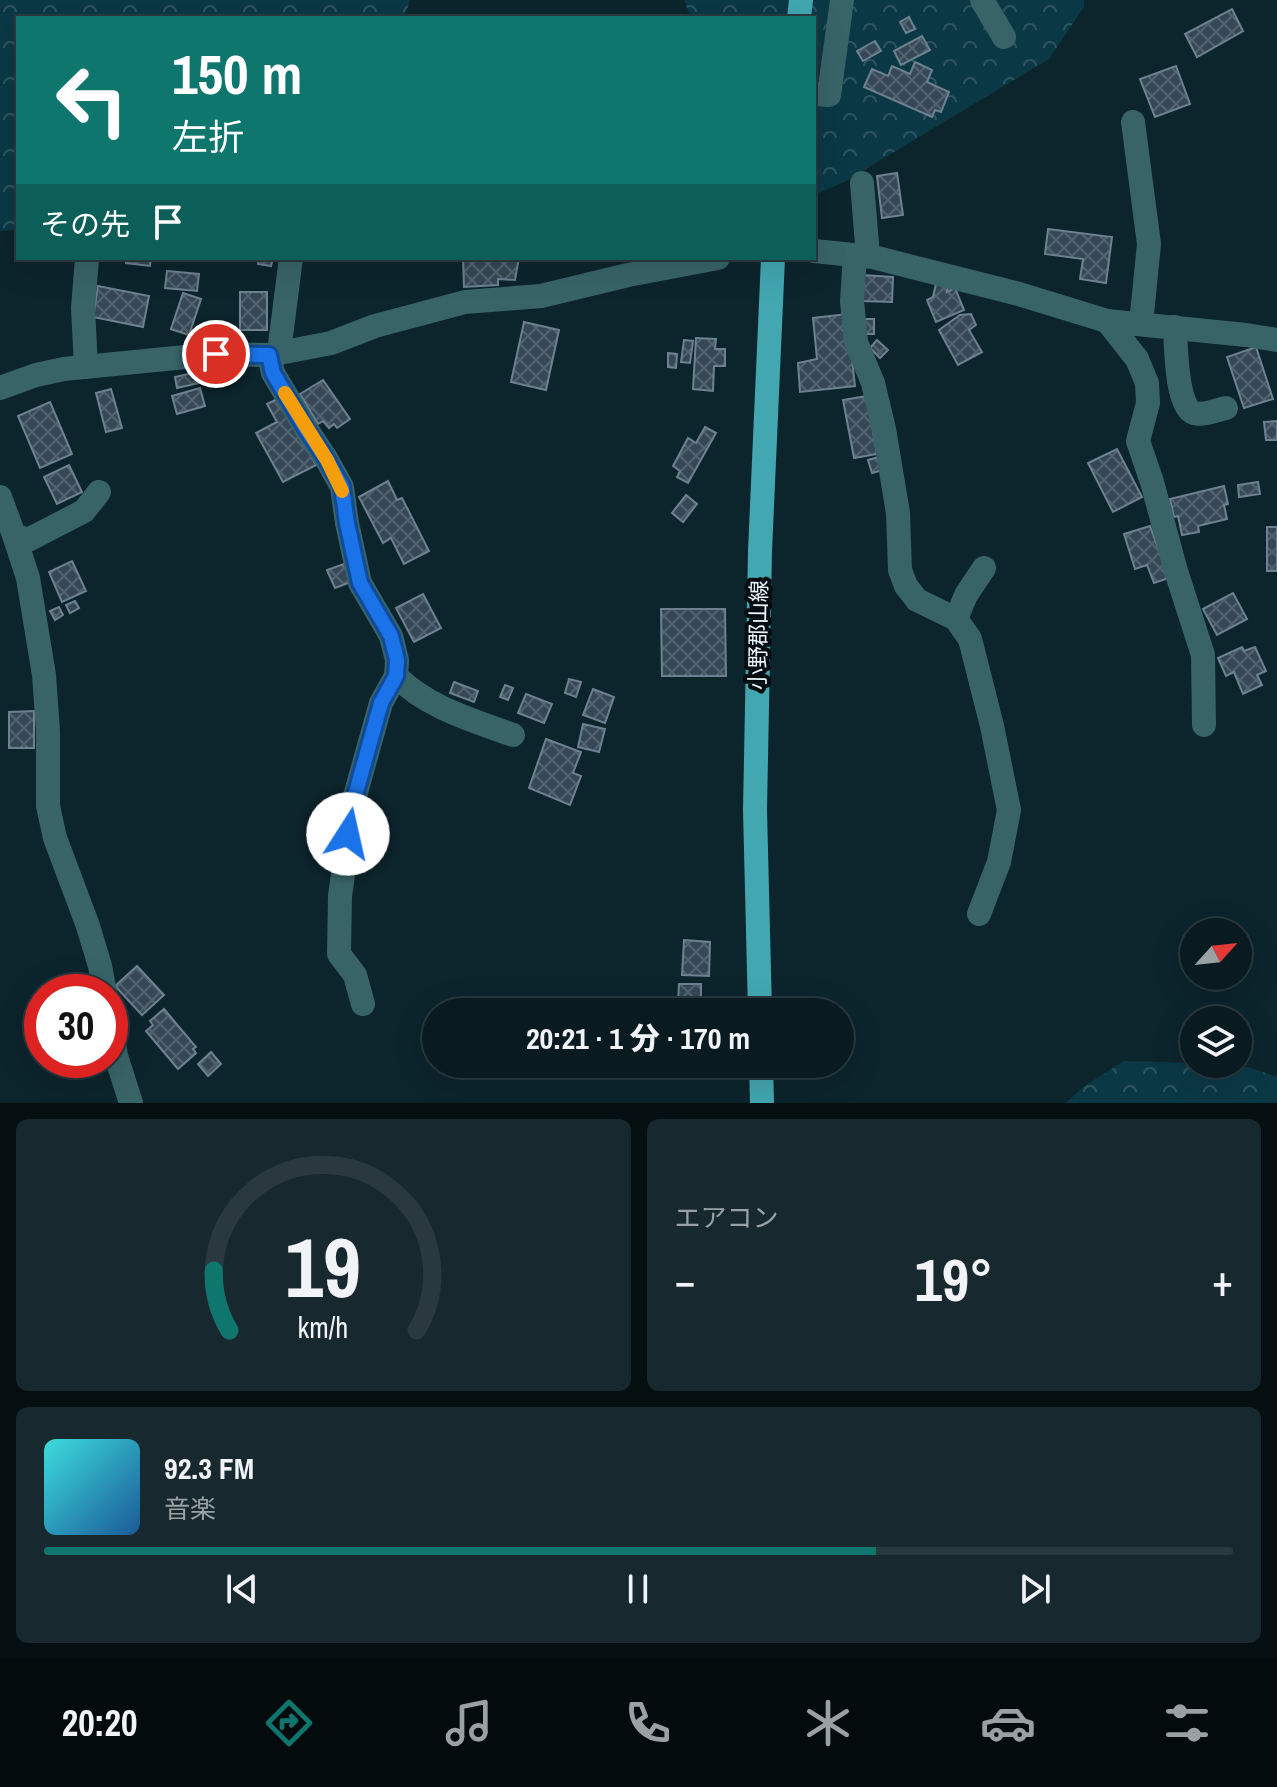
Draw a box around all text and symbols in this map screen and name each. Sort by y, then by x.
text: 150 m [172,36,302,111]
icon: left [40,48,144,152]
text: 左折 [172,113,244,161]
icon: arrive [146,200,190,244]
text: その先 [40,204,130,244]
pin [182,320,250,388]
icon: arrive [194,332,238,376]
street label: 小野郡山線 [742,580,774,690]
position arrow [306,792,390,876]
north arrow [1180,918,1252,990]
map controls [1180,918,1252,1078]
speed limit sign: 30 [24,974,128,1078]
button: layers [1180,1006,1252,1078]
text: 20:21 · 1 分 · 170 m [526,1018,750,1058]
text: エアコン [675,1200,779,1235]
text: 19 [285,1211,361,1323]
text: 19° [914,1239,993,1320]
text: − [675,1250,696,1310]
text: + [1212,1250,1233,1310]
text: km/h [298,1308,349,1347]
text: 92.3 FM [164,1448,254,1488]
text: 音楽 [164,1491,216,1526]
icon: previous [220,1567,264,1611]
icon: pause [616,1567,660,1611]
icon: next [1013,1567,1057,1611]
icon: directions [261,1695,317,1751]
icon: music [441,1695,497,1751]
icon: phone [620,1695,676,1751]
icon: climate [800,1695,856,1751]
icon: car [980,1695,1036,1751]
icon: filters [1159,1695,1215,1751]
text: 20:20 [62,1699,137,1747]

